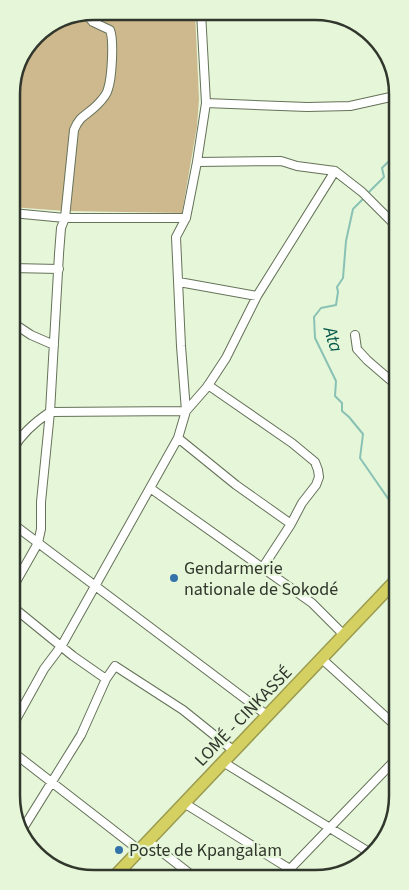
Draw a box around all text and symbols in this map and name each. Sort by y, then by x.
water label: Ata [315,322,349,356]
place label: Gendarmerie nationale de Sokodé [184,556,338,602]
marker: Gendarmerie nationale de Sokodé [168,572,180,584]
street label: LOMÉ - CINKASSÉ [189,661,298,772]
place label: Poste de Kpangalam [129,838,282,863]
marker: Poste de Kpangalam [113,844,125,856]

